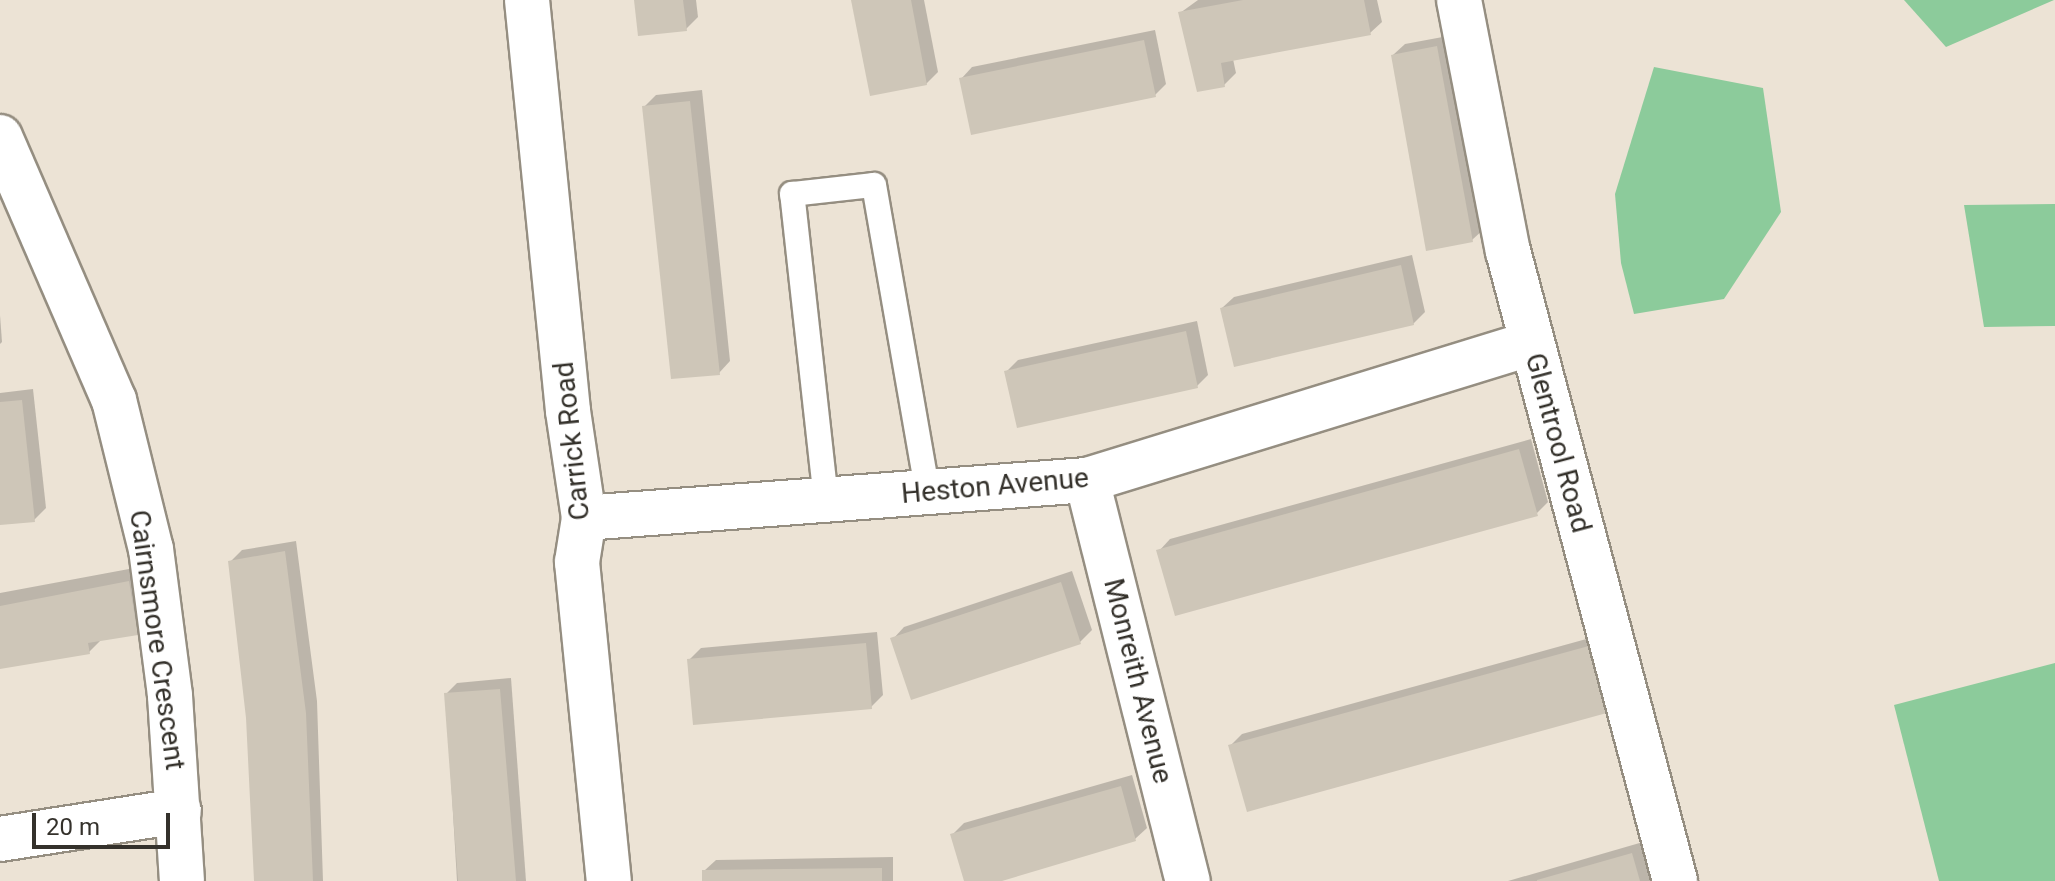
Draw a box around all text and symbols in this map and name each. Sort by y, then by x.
street label: Glentrool Road [1518,350,1598,536]
street label: Carrick Road [547,360,597,522]
street label: Heston Avenue [900,461,1090,511]
street label: Cairnsmore Crescent [122,508,192,772]
street label: Monreith Avenue [1096,575,1180,787]
scale bar [36,797,174,847]
text: 20 m [46,813,100,841]

